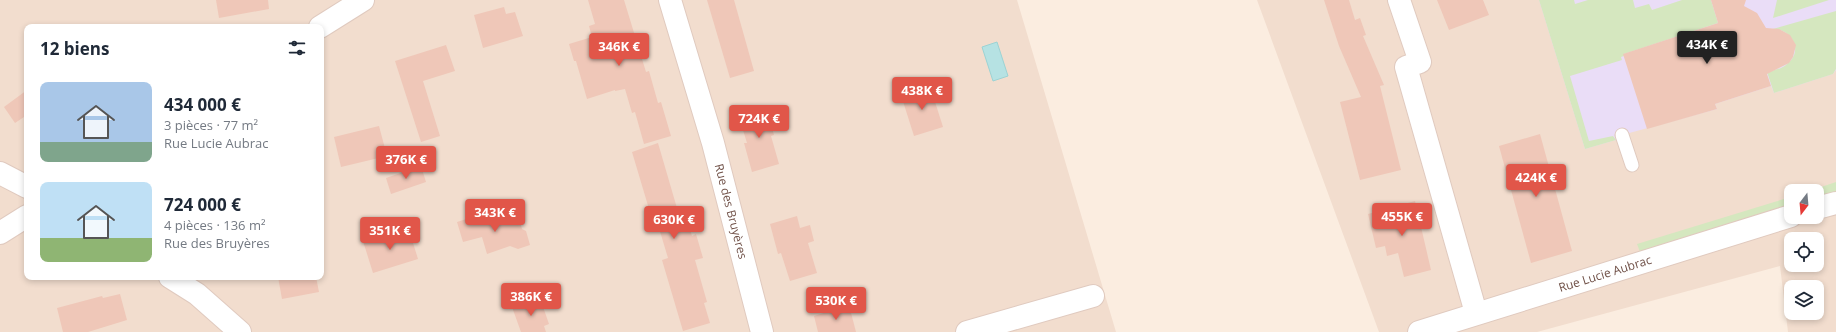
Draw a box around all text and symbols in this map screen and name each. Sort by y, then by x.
pin: 434K € [1674,31,1740,65]
pin: 346K € [586,33,652,67]
text: 434K € [1686,35,1728,53]
text: 12 biens [40,37,109,60]
icon: filters [286,37,308,59]
text: 346K € [598,37,640,55]
pin: 438K € [889,77,955,111]
text: 438K € [901,81,943,99]
text: 434 000 € [164,93,241,116]
icon: home [72,98,120,146]
pin: 724K € [726,105,792,139]
text: 724K € [738,109,780,127]
text: 3 pièces · 77 m² [164,116,258,134]
text: Rue Lucie Aubrac [164,134,269,152]
pin: 376K € [373,146,439,180]
text: 376K € [385,150,427,168]
street label: Rue des Bruyères [711,162,752,261]
pin: 424K € [1503,164,1569,198]
text: 424K € [1515,168,1557,186]
north arrow [1784,184,1824,224]
map controls [1784,184,1824,320]
text: 724 000 € [164,193,241,216]
icon: home [72,198,120,246]
pin: 343K € [462,199,528,233]
text: 343K € [474,203,516,221]
pin: 455K € [1369,203,1435,237]
pin: 630K € [641,206,707,240]
text: 455K € [1381,207,1423,225]
text: 630K € [653,210,695,228]
text: 4 pièces · 136 m² [164,216,265,234]
pin: 351K € [357,217,423,251]
text: 351K € [369,221,411,239]
button: locate [1784,232,1824,272]
text: Rue des Bruyères [164,234,270,252]
street label: Rue Lucie Aubrac [1556,251,1654,296]
button: layers [1784,280,1824,320]
pin: 386K € [498,283,564,317]
text: 386K € [510,287,552,305]
pin: 530K € [803,287,869,321]
text: 530K € [815,291,857,309]

